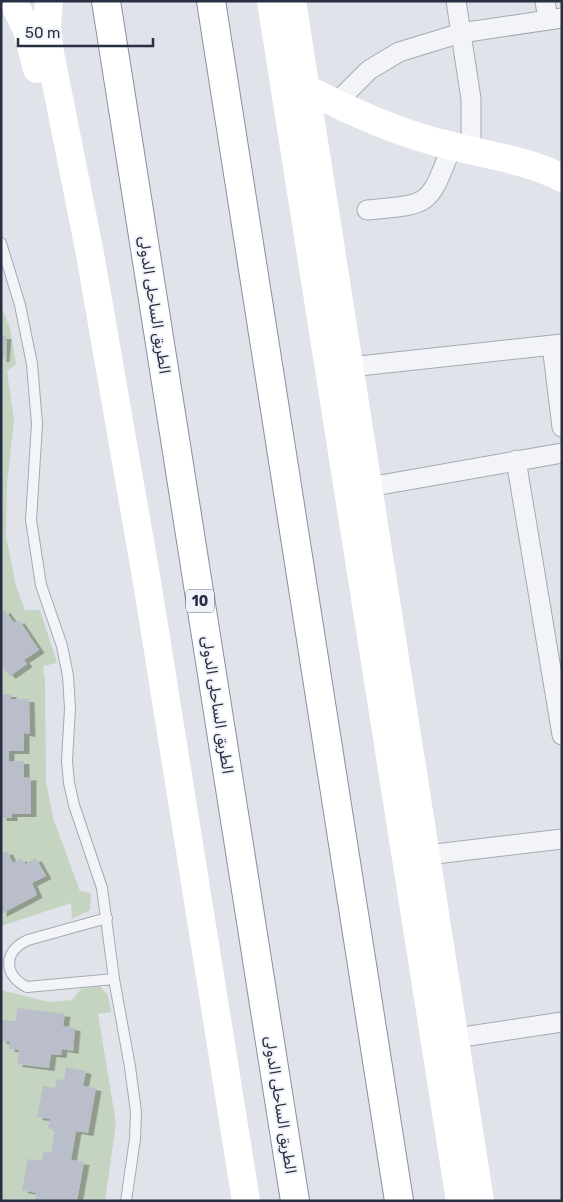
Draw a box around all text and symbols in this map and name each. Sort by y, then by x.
scale bar [18,15,152,47]
text: 50 m [25,24,60,42]
street label: الطريق الساحلى الدولى [133,234,174,376]
road number: 10 [186,590,214,612]
street label: الطريق الساحلى الدولى [196,634,237,776]
street label: الطريق الساحلى الدولى [259,1034,300,1176]

